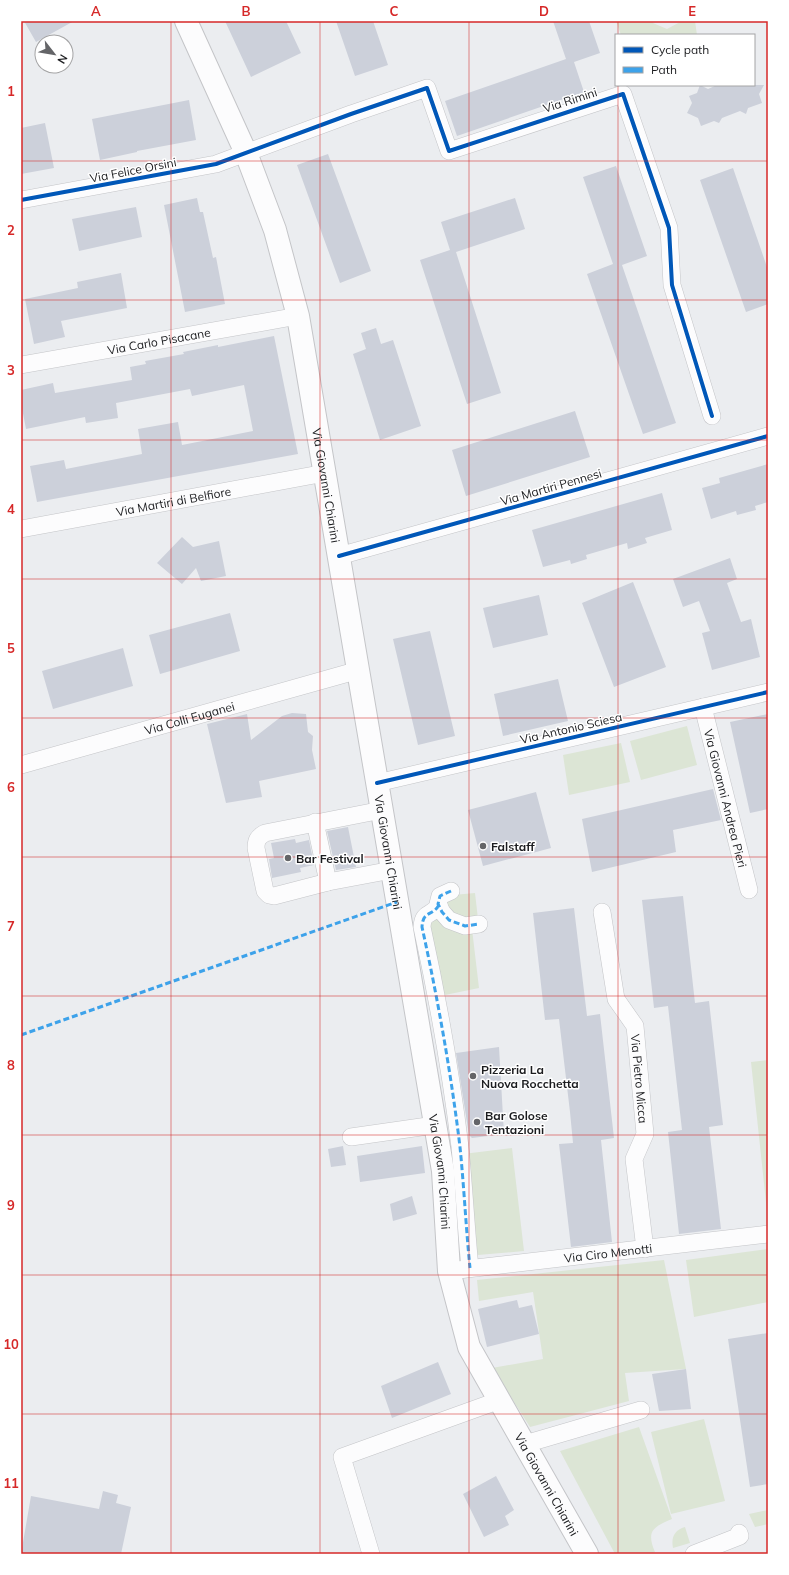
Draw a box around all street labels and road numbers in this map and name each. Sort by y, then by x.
street label: Via Rimini [541,84,599,116]
street label: Via Felice Orsini [88,154,178,186]
street label: Via Carlo Pisacane [106,324,212,357]
street label: Via Giovanni Chiarini [310,427,344,544]
street label: Via Martiri Pennesi [499,465,603,509]
street label: Via Martiri di Belfiore [115,483,232,519]
street label: Via Colli Euganei [143,698,236,737]
street label: Via Antonio Sciesa [519,709,623,747]
street label: Via Giovanni Andrea Pieri [701,727,751,869]
street label: Via Giovanni Chiarini [372,794,406,911]
street label: Via Pietro Micca [628,1033,651,1124]
street label: Via Giovanni Chiarini [426,1113,454,1230]
street label: Via Ciro Menotti [563,1240,653,1265]
street label: Via Giovanni Chiarini [512,1430,582,1538]

